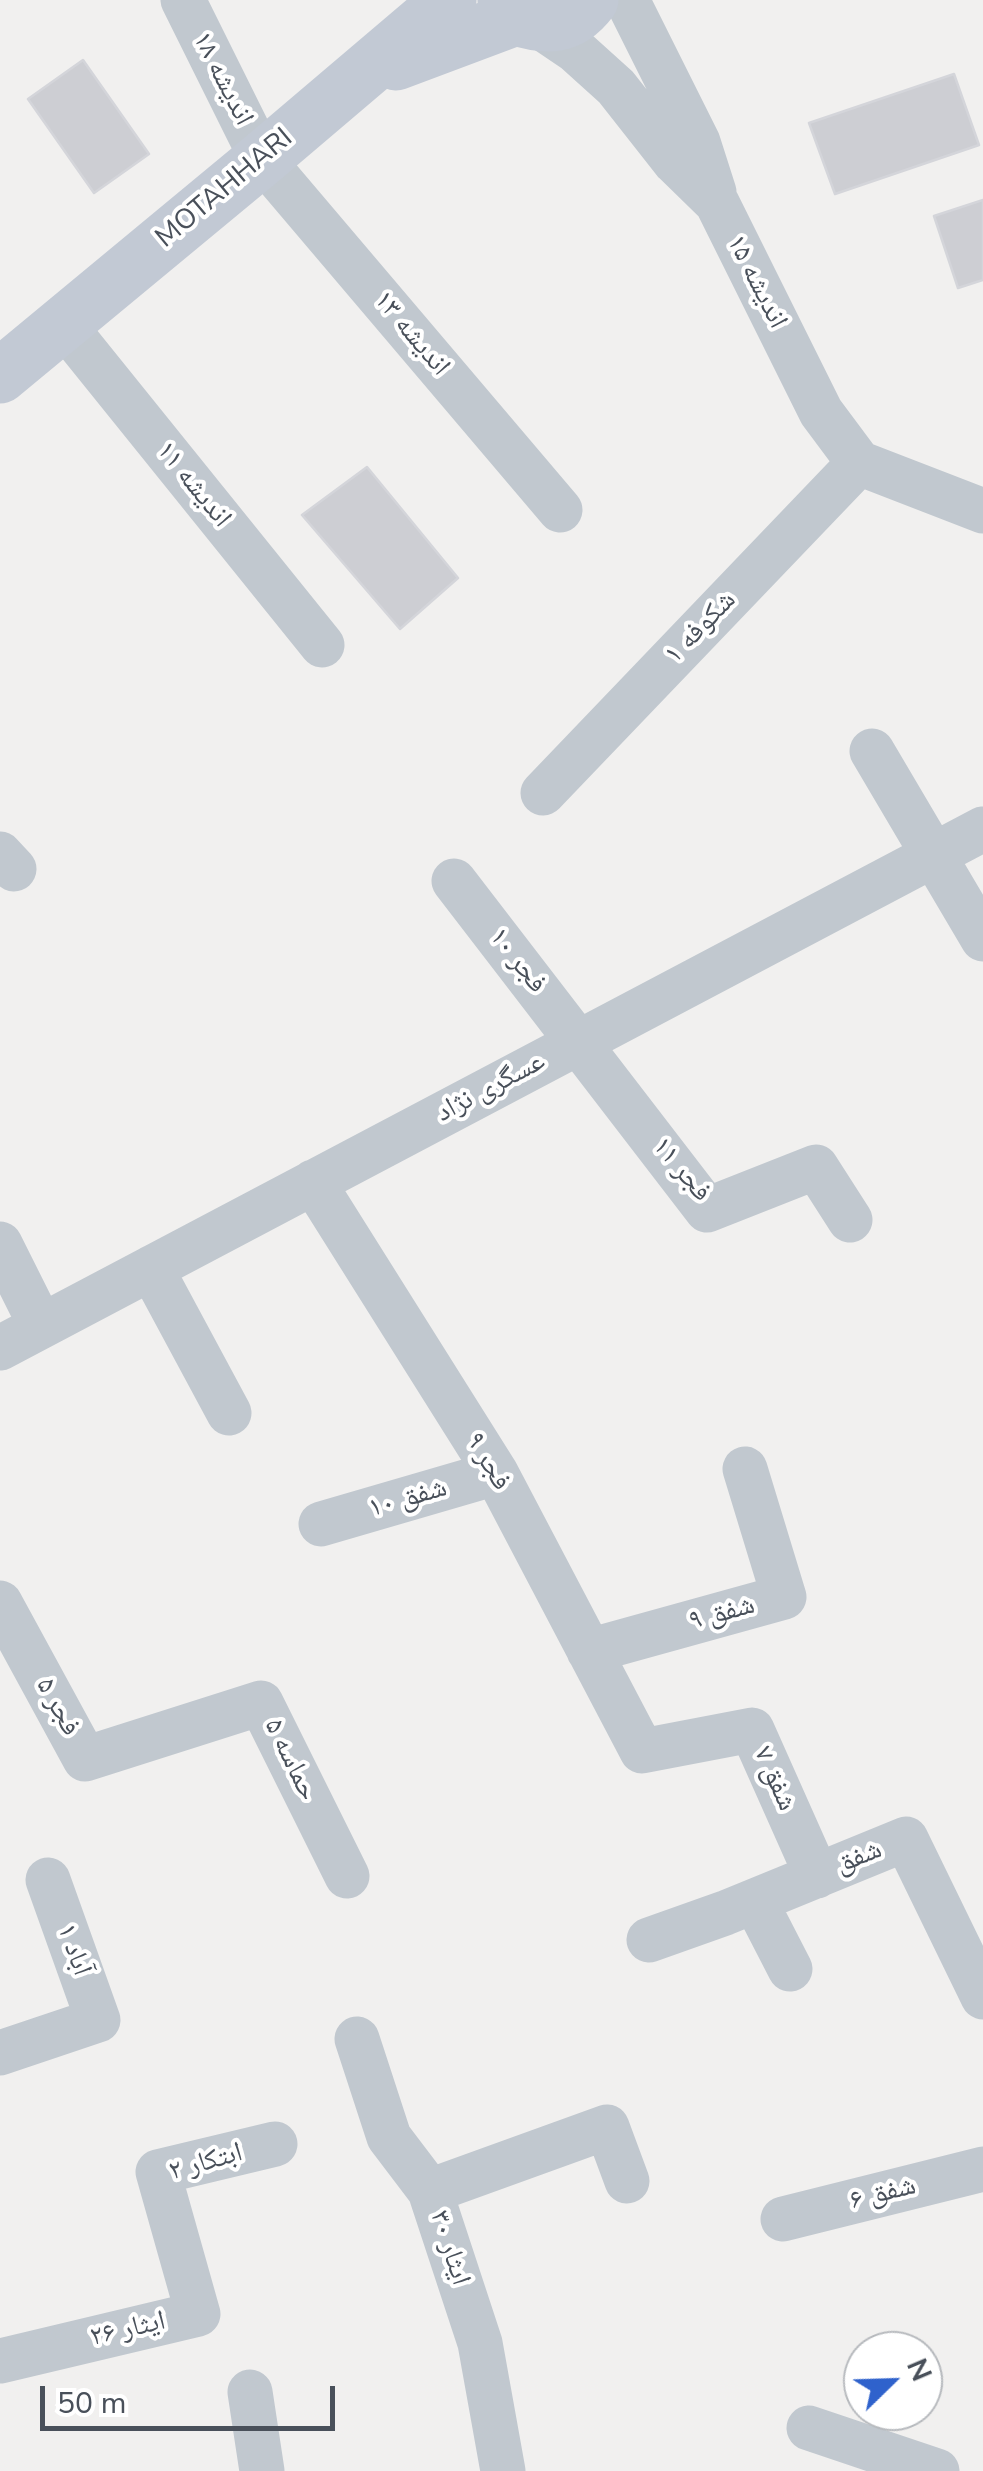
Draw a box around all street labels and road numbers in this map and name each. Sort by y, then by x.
street label: اندیشه ۱۸ [184,26,260,132]
street label: MOTAHHARI [150,122,300,256]
street label: اندیشه ۱۵ [718,229,794,335]
street label: اندیشه ١٣ [366,285,456,383]
street label: اندیشه ۱۱ [148,435,238,535]
street label: شکوفه ۱ [658,584,744,672]
street label: فجر ۱۰ [481,921,553,1001]
street label: عسگری نژاد [431,1045,551,1131]
street label: فجر ۱۱ [644,1131,718,1209]
street label: فجر ۹ [457,1427,517,1497]
street label: شفق ۱۰ [365,1472,451,1526]
street label: شفق ۹ [685,1589,759,1639]
street label: فجر ۵ [27,1672,87,1742]
street label: حماسه ۵ [256,1713,324,1807]
street label: شفق ۷ [745,1742,803,1816]
street label: شفق [831,1834,887,1882]
street label: آباد ۱ [48,1919,98,1981]
street label: ابتکار ۲ [165,2137,247,2189]
street label: شفق ۶ [846,2170,920,2218]
street label: ایثار ۳۰ [421,2206,477,2290]
street label: ایثار ۲۶ [87,2305,169,2355]

